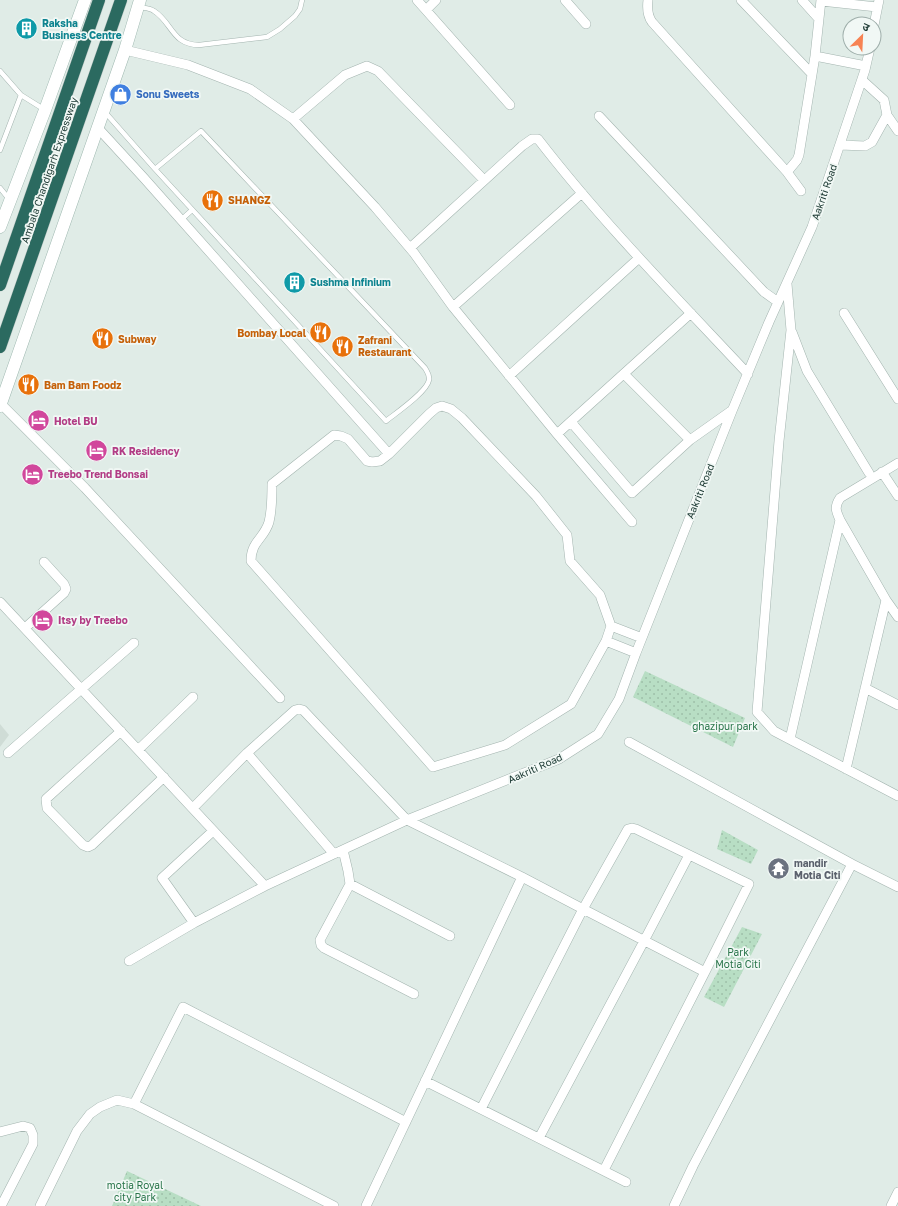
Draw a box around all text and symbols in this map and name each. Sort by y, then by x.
building icon: Raksha Business Centre [14,16,40,42]
north arrow [842,16,882,56]
place label: Raksha Business Centre [42,17,122,41]
text: उ [861,19,872,34]
shop icon: Sonu Sweets [107,81,133,107]
place label: Sonu Sweets [136,88,200,100]
street label: Ambala Chandigarh Expressway [18,95,80,245]
street label: Aakriti Road [809,163,839,221]
restaurant icon: SHANGZ [200,187,226,213]
place label: SHANGZ [228,194,271,206]
building icon: Sushma Infinium [281,269,307,295]
place label: Sushma Infinium [310,276,391,288]
restaurant icon: Bombay Local [308,320,334,346]
restaurant icon: Subway [90,326,116,352]
place label: Bombay Local [237,327,307,339]
place label: Subway [118,333,156,345]
restaurant icon: Zafrani Restaurant [330,333,356,359]
place label: Zafrani Restaurant [358,334,412,358]
restaurant icon: Bam Bam Foodz [16,372,42,398]
place label: Bam Bam Foodz [44,379,121,391]
hotel icon: Hotel BU [25,408,51,434]
place label: Hotel BU [54,415,98,427]
hotel icon: RK Residency [83,438,109,464]
place label: RK Residency [112,445,179,457]
hotel icon: Treebo Trend Bonsai [20,461,46,487]
street label: Aakriti Road [684,462,716,520]
place label: Treebo Trend Bonsai [48,468,148,480]
hotel icon: Itsy by Treebo [29,607,55,633]
place label: Itsy by Treebo [58,614,128,626]
park label: ghazipur park [692,720,758,732]
street label: Aakriti Road [506,751,564,785]
temple icon: mandir Motia Citi [765,856,791,882]
place label: mandir Motia Citi [794,857,841,881]
park label: Park Motia Citi [715,946,761,970]
park label: motia Royal city Park [107,1179,163,1203]

